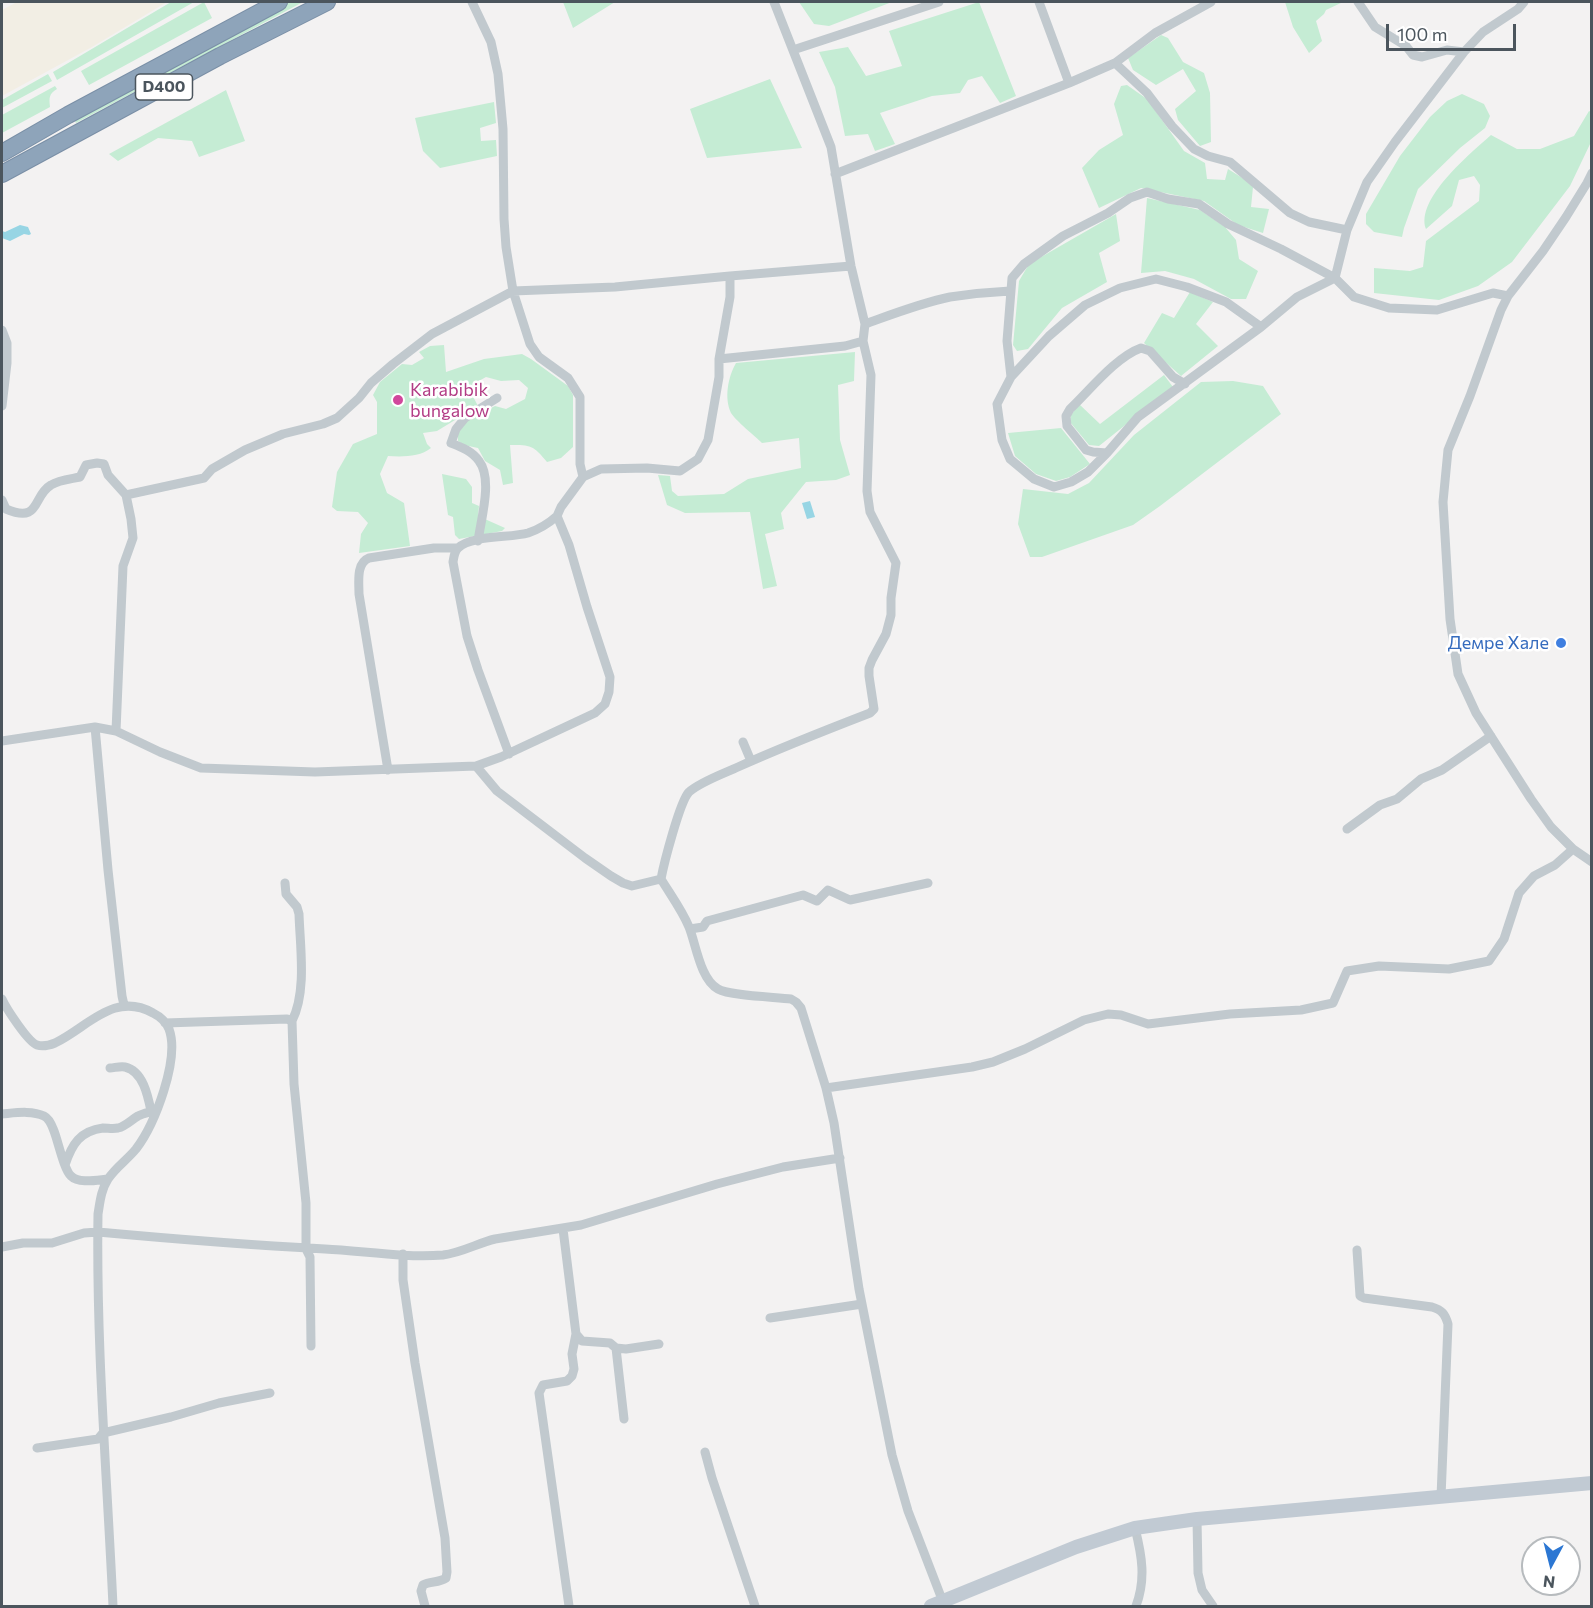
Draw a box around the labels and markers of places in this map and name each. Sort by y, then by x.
place label: Karabibik bungalow [410,379,489,422]
marker: Karabibik bungalow [391,393,405,407]
place label: Демре Хале [1448,632,1549,654]
marker: Демре Хале [1554,636,1568,650]

